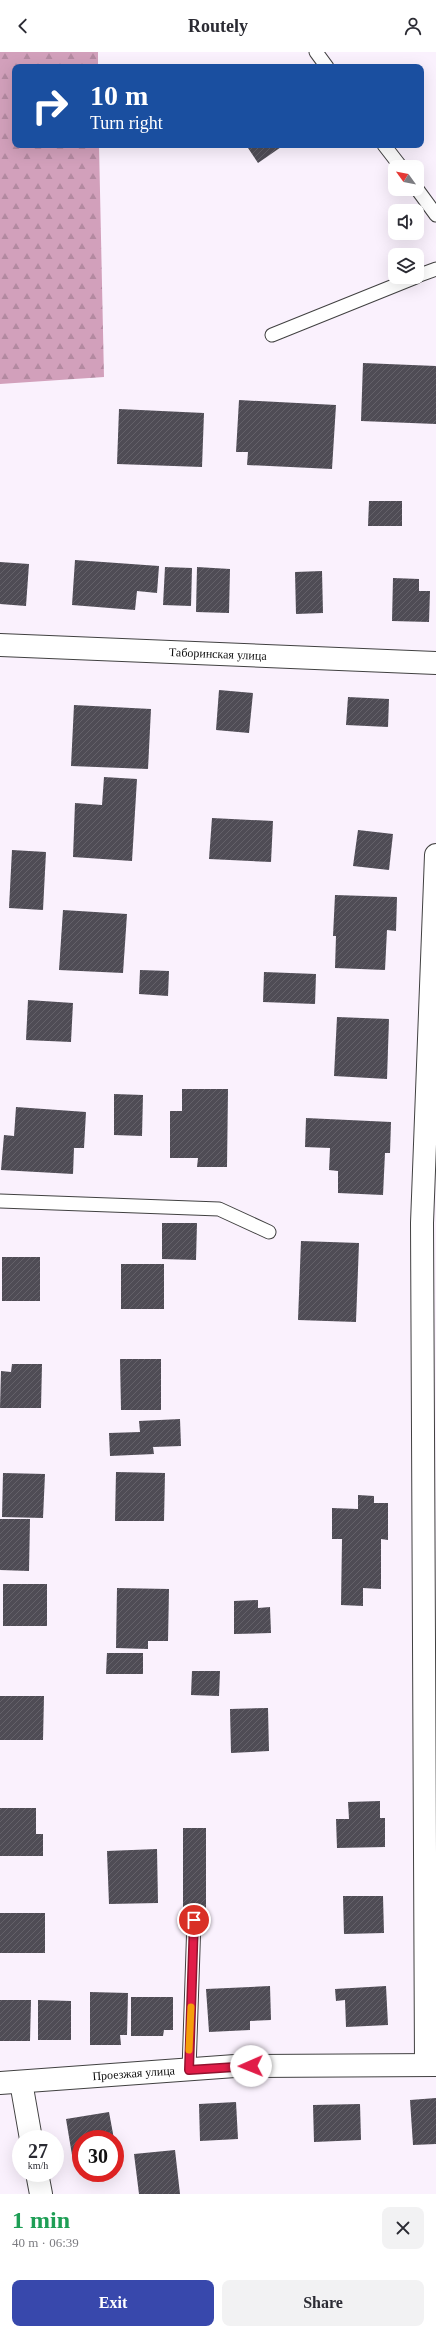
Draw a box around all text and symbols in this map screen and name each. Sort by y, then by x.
icon: back [12,15,34,37]
icon: person [402,15,424,37]
text: Routely [188,16,248,36]
icon: right [24,80,76,132]
text: 10 m [90,80,148,111]
text: Turn right [90,113,163,133]
north arrow [388,160,424,196]
map controls [388,160,424,284]
button: sound [388,204,424,240]
button: layers [388,248,424,284]
street label: Таборинская улица [169,645,268,663]
pin [177,1903,211,1937]
icon: arrive [183,1909,205,1931]
position arrow [230,2045,272,2087]
street label: Проезжая улица [92,2063,176,2083]
speed limit sign: 30 [72,2130,124,2182]
text: 27 [28,2140,48,2162]
text: km/h [28,2160,48,2171]
text: 1 min [12,2207,70,2233]
button: close [382,2207,424,2249]
text: 40 m · 06:39 [12,2235,79,2250]
button: Exit [12,2280,214,2326]
button: Share [222,2280,424,2326]

